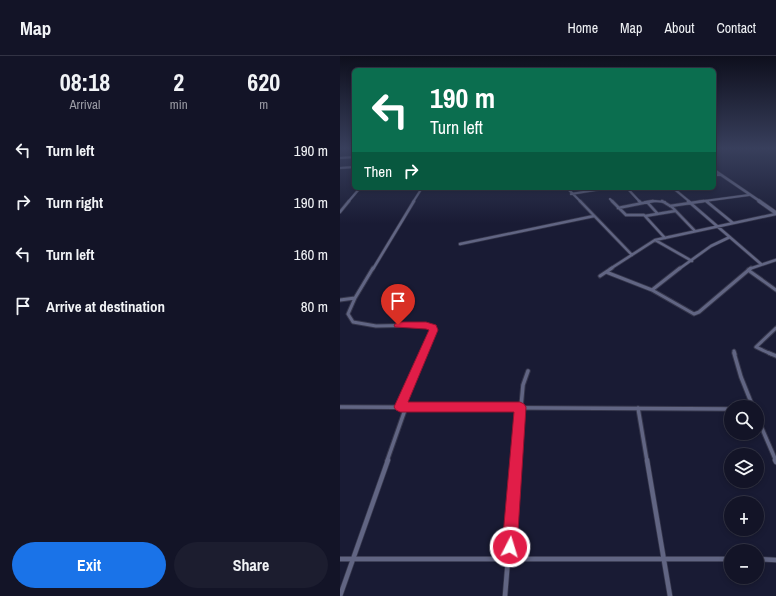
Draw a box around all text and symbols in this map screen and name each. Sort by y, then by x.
text: Map [20,15,51,41]
text: Home [567,19,598,37]
text: Map [620,19,642,37]
text: About [664,19,694,37]
text: Contact [716,19,756,37]
text: 08:18 [60,66,110,98]
text: 2 [173,66,184,98]
text: 620 [247,66,280,98]
text: 190 m [430,79,495,117]
icon: left [364,84,416,136]
text: Arrival [70,96,100,113]
text: min [170,96,188,113]
text: m [259,96,268,113]
text: Turn left [430,115,483,140]
icon: left [12,139,34,161]
text: Turn left [46,140,94,161]
text: 190 m [294,140,328,161]
icon: right [400,160,422,182]
text: Then [364,161,392,182]
icon: right [12,191,34,213]
text: Turn right [46,192,103,213]
text: 190 m [294,192,328,213]
icon: left [12,243,34,265]
text: Turn left [46,244,94,265]
text: 160 m [294,244,328,265]
pin [381,284,415,325]
icon: arrive [387,290,409,312]
icon: arrive [12,295,34,317]
text: Arrive at destination [46,296,165,317]
text: 80 m [301,296,328,317]
map controls [724,400,764,584]
button: search [724,400,764,440]
button: layers [724,448,764,488]
button: + [724,496,764,536]
position arrow [489,526,531,568]
button: Exit [12,542,166,588]
button: Share [174,542,328,588]
button: − [724,544,764,584]

